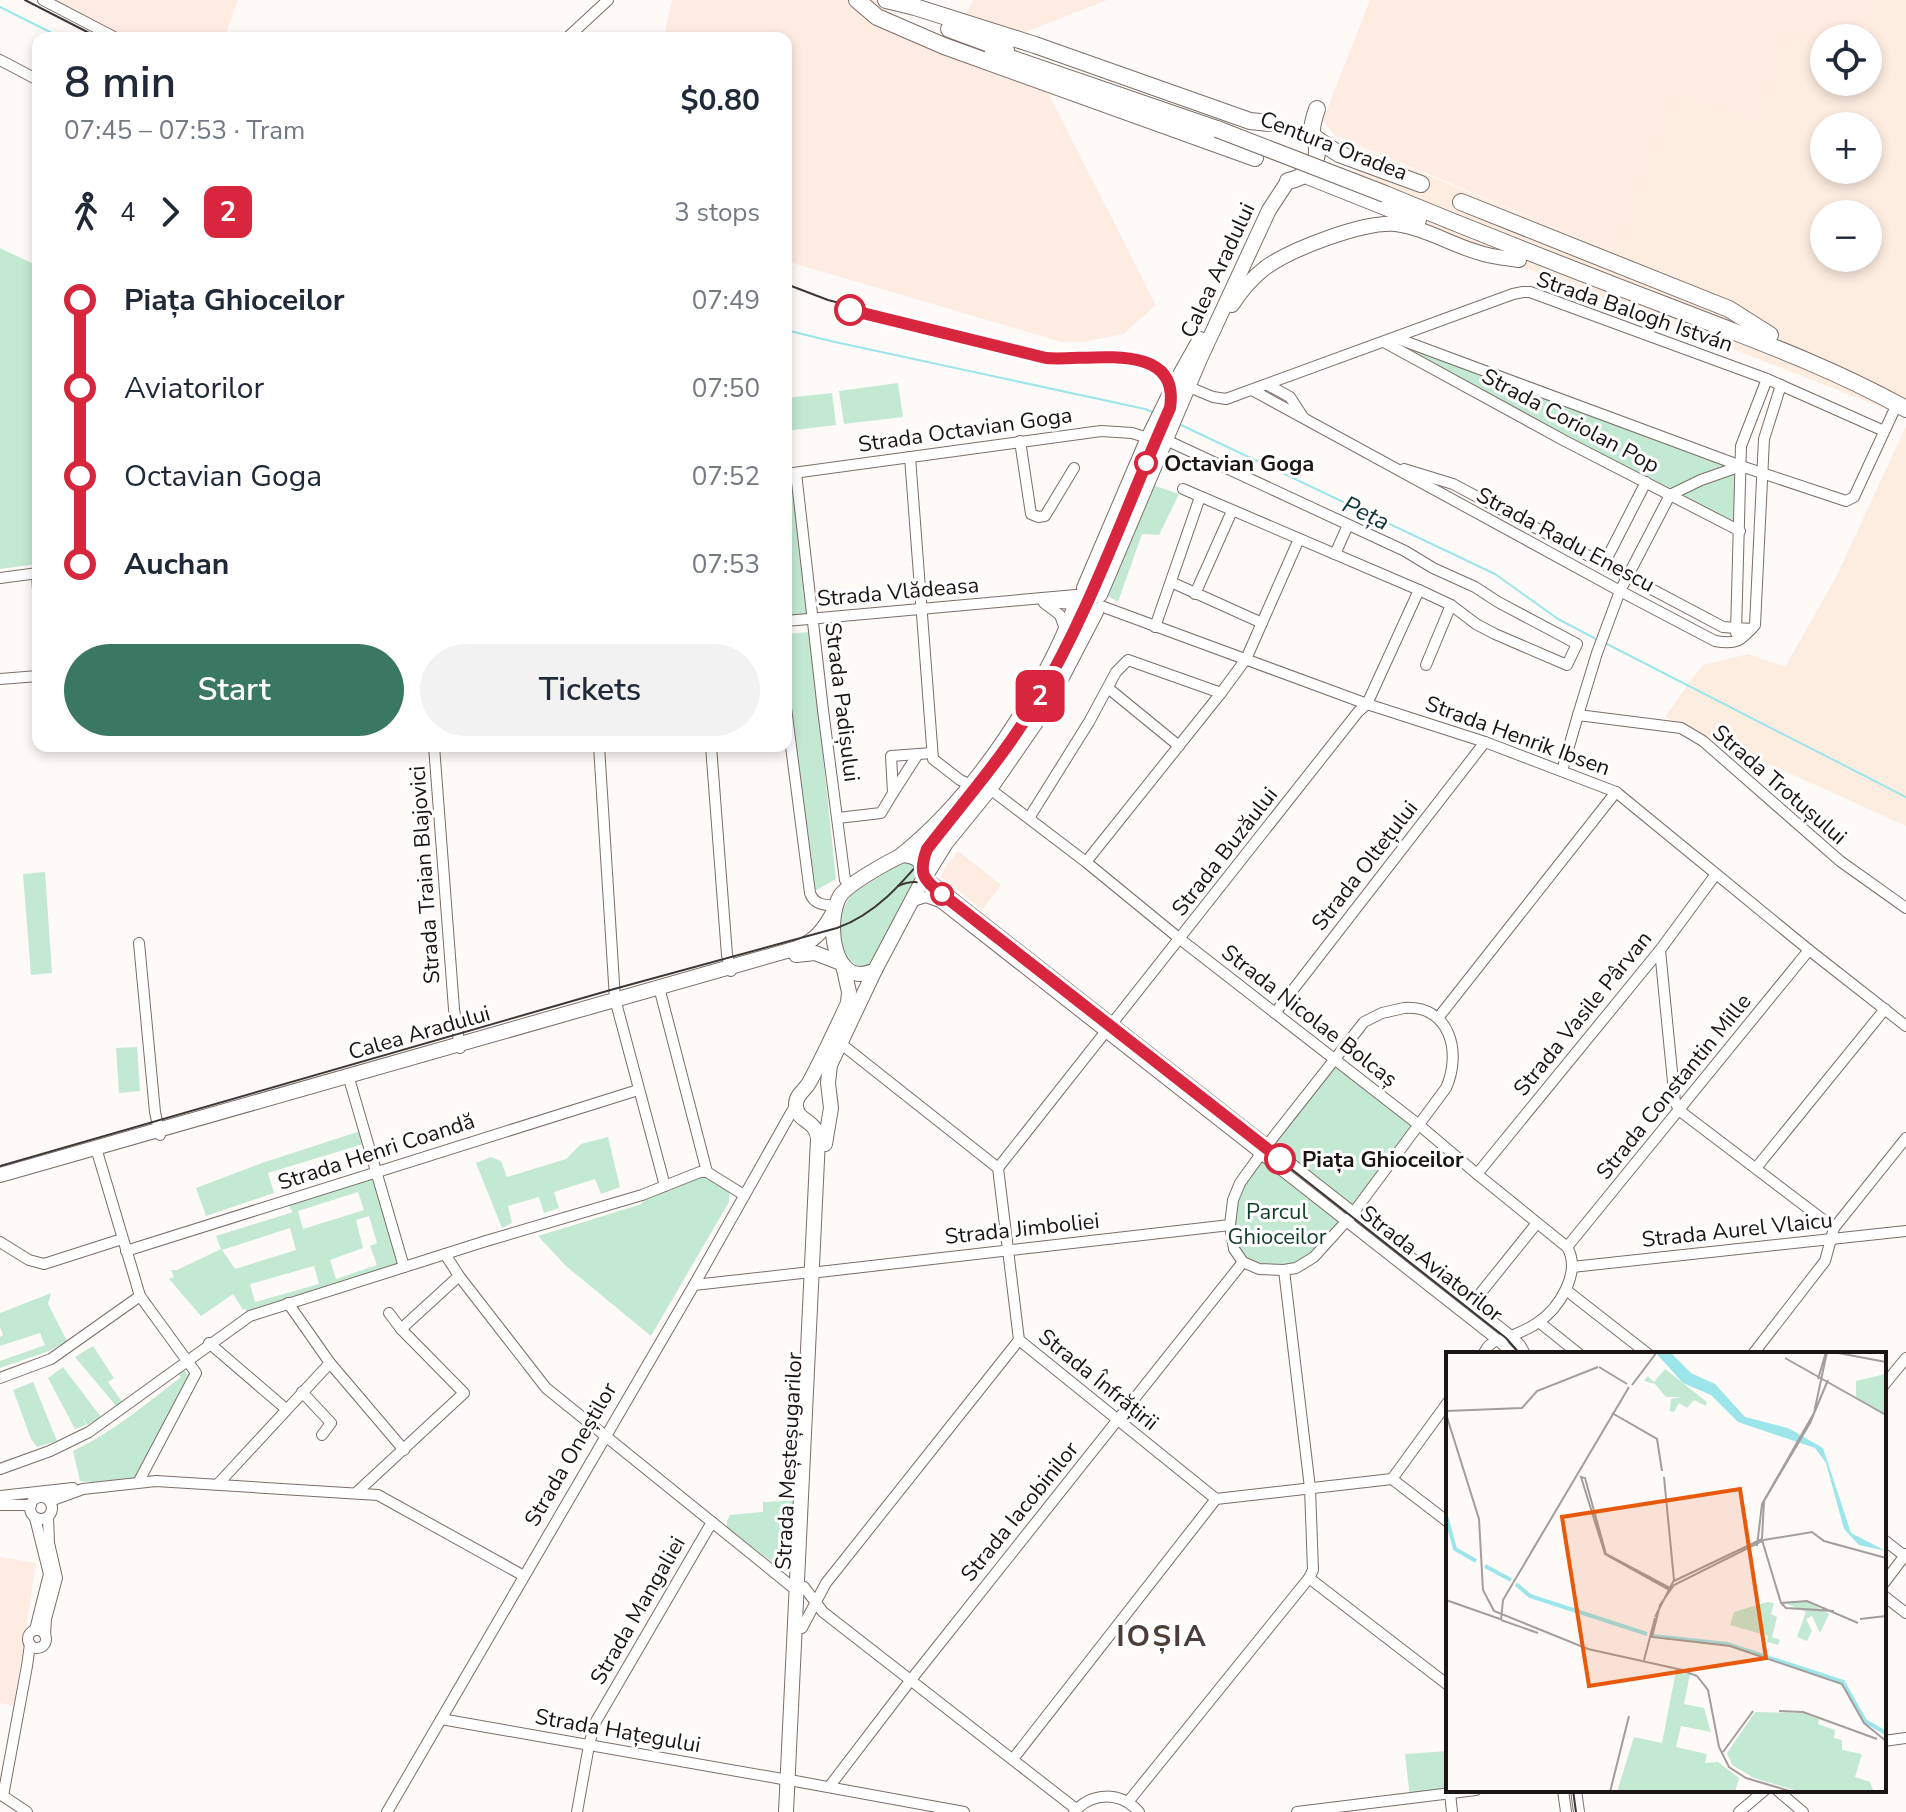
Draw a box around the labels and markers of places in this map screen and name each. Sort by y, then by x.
unlabelled marker [835,295,865,325]
place label: Octavian Goga [1164,449,1314,479]
marker: Octavian Goga [1135,452,1157,474]
unlabelled marker [931,883,953,905]
marker: Piața Ghioceilor [1265,1144,1295,1174]
place label: Piața Ghioceilor [1302,1145,1464,1175]

